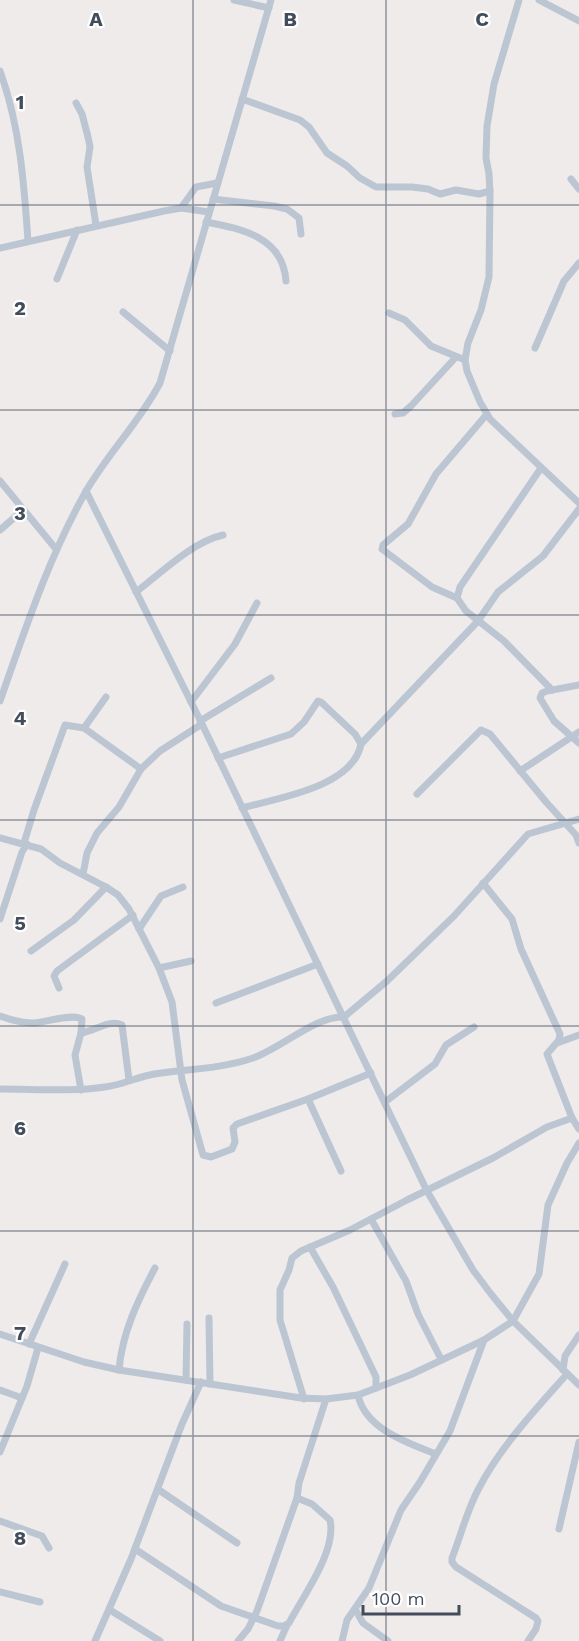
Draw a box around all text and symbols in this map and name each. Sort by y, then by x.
text: A [89,7,103,31]
text: B [283,7,297,31]
text: C [475,7,489,31]
text: 1 [16,90,24,114]
text: 2 [14,296,26,320]
text: 3 [14,501,26,525]
text: 4 [14,706,27,730]
text: 5 [14,911,26,935]
text: 6 [14,1116,26,1140]
text: 7 [14,1321,26,1345]
text: 8 [14,1526,26,1550]
scale bar [363,1578,459,1616]
text: 100 m [372,1588,425,1609]

